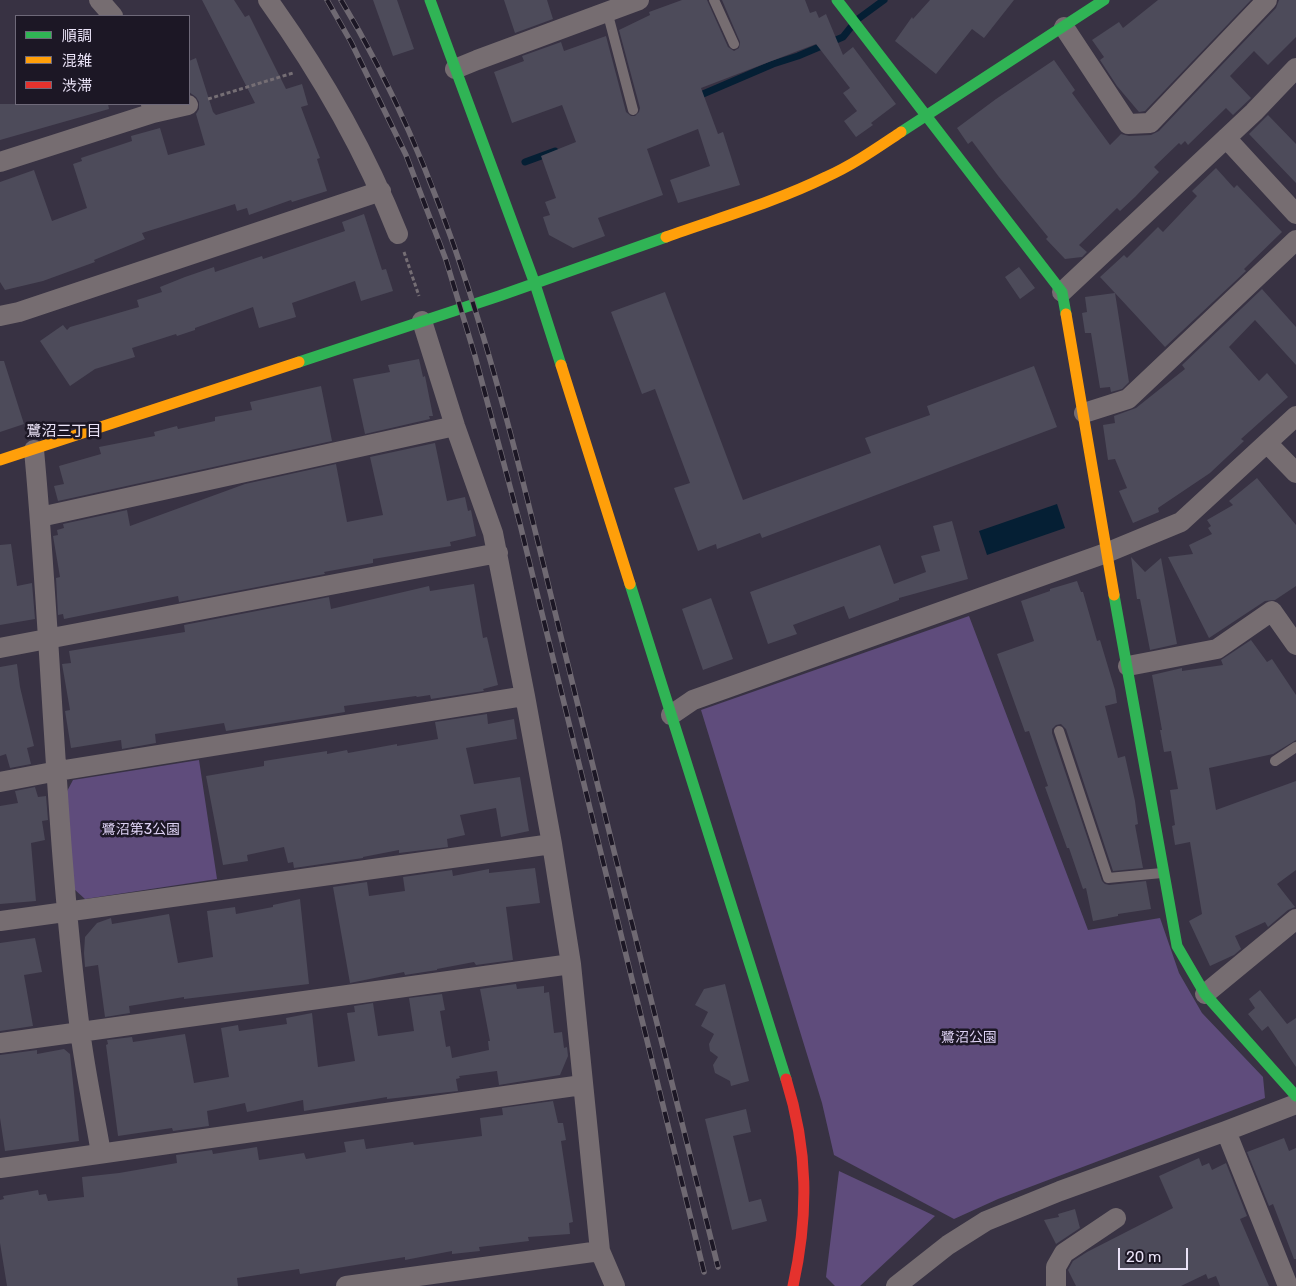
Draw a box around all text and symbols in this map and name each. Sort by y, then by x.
legend [15,15,190,105]
text: 順調 [62,27,92,45]
text: 混雑 [62,52,92,70]
text: 渋滞 [62,77,92,95]
district label: 鷺沼三丁目 [27,423,101,441]
park label: 鷺沼第3公園 [102,822,180,838]
park label: 鷺沼公園 [941,1030,997,1046]
scale bar [1121,1238,1191,1270]
text: 20 m [1126,1248,1161,1266]

